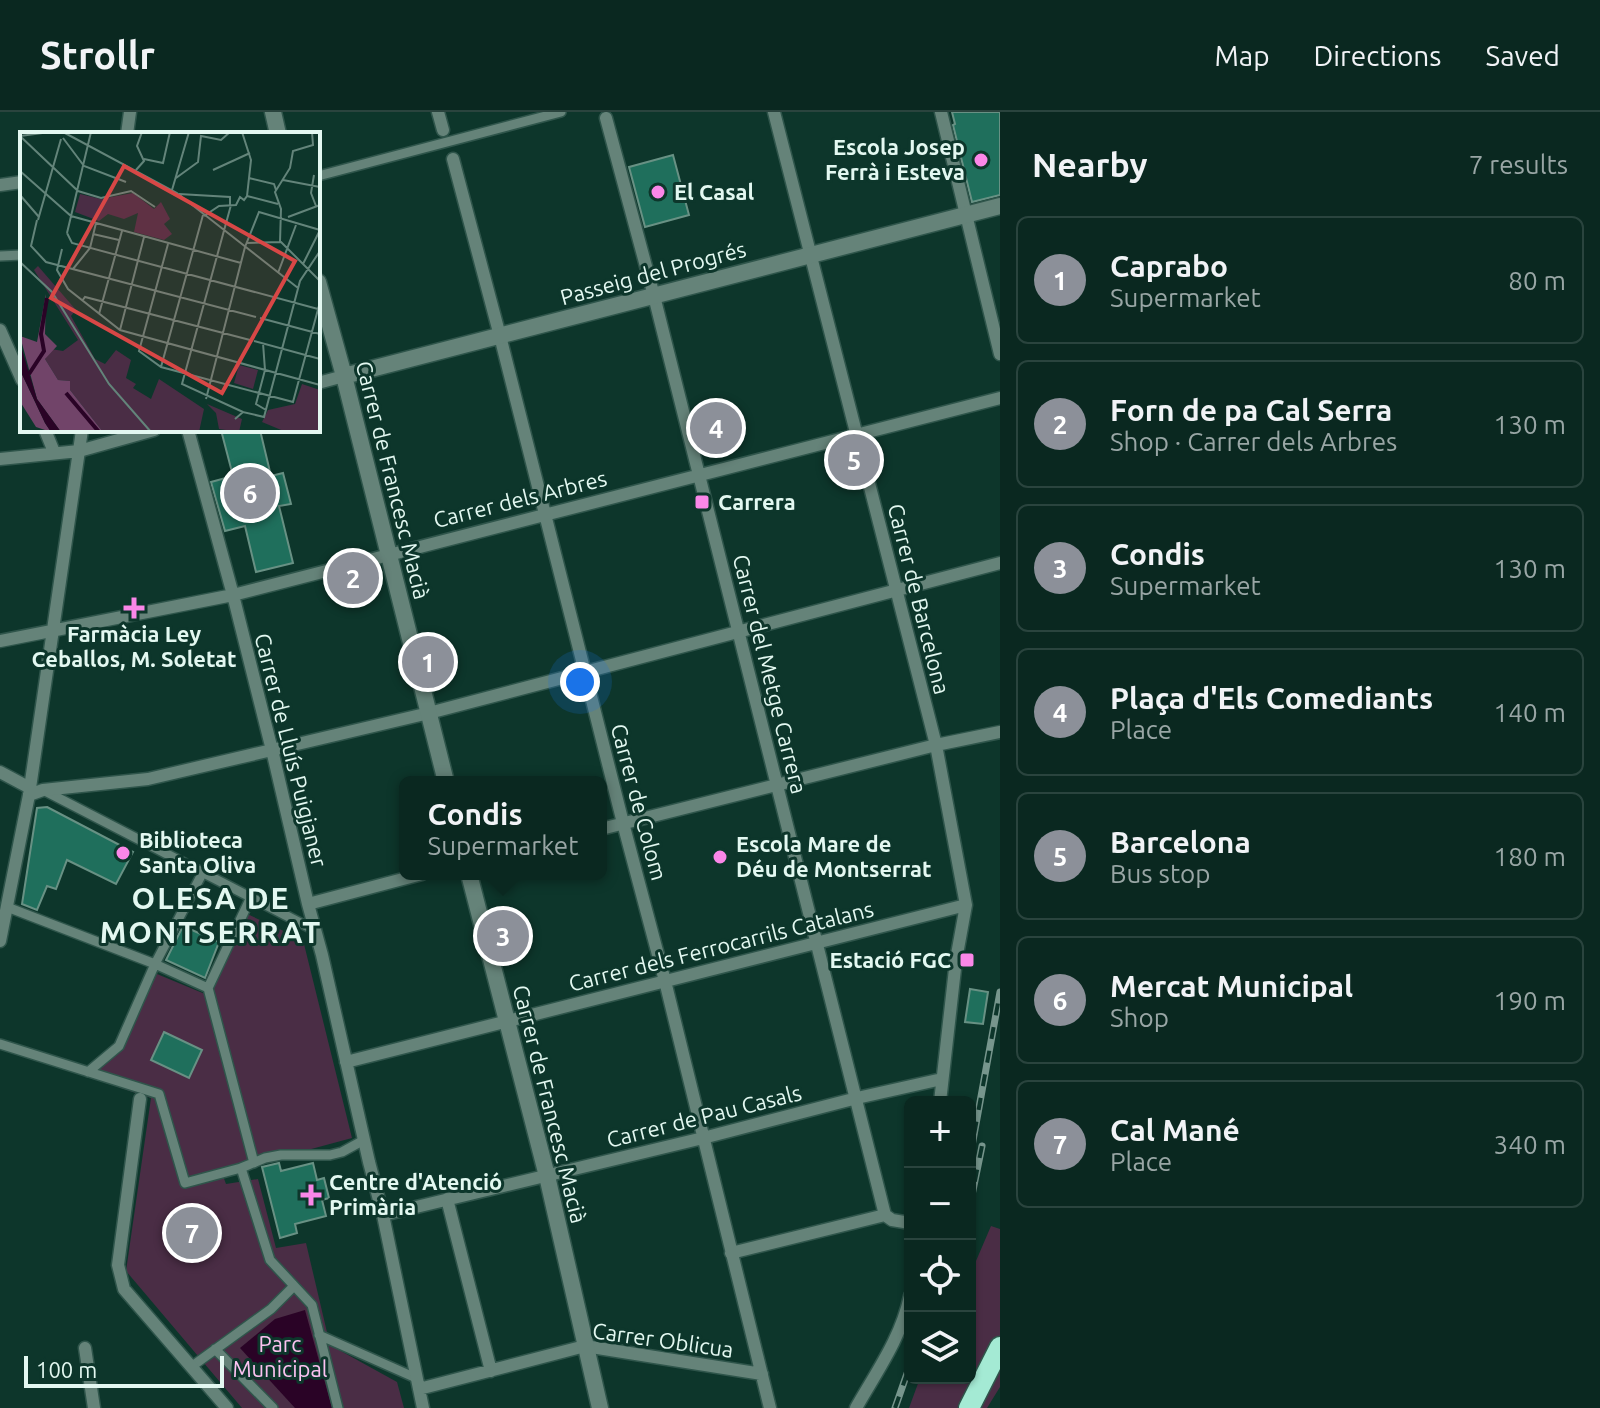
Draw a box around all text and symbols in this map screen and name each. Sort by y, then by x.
text: Strollr [40,34,155,76]
text: Map [1214,40,1270,71]
text: Directions [1314,40,1441,71]
text: Saved [1485,40,1560,71]
inset map [20,132,320,432]
place label: Escola Josep Ferrà i Esteva [825,134,965,184]
text: Nearby [1032,145,1147,183]
text: 7 results [1469,150,1568,179]
marker: Escola Josep Ferrà i Esteva [972,151,990,169]
place label: El Casal [674,179,754,204]
marker: El Casal [649,183,667,201]
street label: Passeig del Progrés [557,236,749,309]
text: Caprabo [1110,249,1228,283]
text: 1 [1053,266,1067,295]
text: 80 m [1508,266,1566,295]
text: Supermarket [1110,283,1261,312]
street label: Carrer de Francesc Macià [352,358,435,602]
text: Forn de pa Cal Serra [1110,393,1392,427]
pin: 4 [690,398,742,458]
text: 2 [1053,410,1067,439]
text: 130 m [1494,410,1566,439]
text: Shop · Carrer dels Arbres [1110,427,1397,456]
pin: 5 [828,430,880,490]
pin: 6 [224,463,276,523]
street label: Carrer dels Arbres [431,465,609,532]
place label: Carrera [718,489,796,514]
marker: Carrera [693,493,711,511]
street label: Carrer de Barcelona [884,501,955,697]
text: Condis [1110,537,1205,571]
pin: 2 [327,548,379,608]
street label: Carrer del Metge Carrera [729,552,812,796]
text: 3 [1053,554,1067,583]
text: 130 m [1494,554,1566,583]
text: Supermarket [1110,571,1261,600]
marker: Farmàcia Ley Ceballos, M. Soletat [125,599,143,617]
place label: Farmàcia Ley Ceballos, M. Soletat [31,621,237,671]
street label: Carrer de Lluís Puigjaner [250,630,333,870]
pin: 1 [402,632,454,692]
your location [560,662,600,702]
text: Plaça d'Els Comediants [1110,681,1433,715]
text: 4 [1053,698,1067,727]
text: 140 m [1494,698,1566,727]
text: Place [1110,715,1172,744]
street label: Carrer de Colom [607,721,672,883]
popup [399,776,607,880]
text: Condis [428,797,523,831]
text: Barcelona [1110,825,1251,859]
place label: Biblioteca Santa Oliva [139,827,256,877]
text: Supermarket [428,831,578,860]
place label: Escola Mare de Déu de Montserrat [736,831,931,881]
text: 5 [1053,842,1067,871]
text: 180 m [1494,842,1566,871]
marker: Biblioteca Santa Oliva [114,844,132,862]
marker: Escola Mare de Déu de Montserrat [711,848,729,866]
text: Bus stop [1110,859,1210,888]
district label: OLESA DE MONTSERRAT [100,881,322,949]
street label: Carrer dels Ferrocarrils Catalans [566,895,876,996]
pin: 3 [477,906,529,966]
place label: Estació FGC [830,947,951,972]
marker: Estació FGC [958,951,976,969]
text: Mercat Municipal [1110,969,1353,1003]
street label: Carrer de Francesc Macià [509,982,592,1226]
text: 6 [1053,986,1067,1015]
text: 190 m [1494,986,1566,1015]
text: Shop [1110,1003,1169,1032]
street label: Carrer de Pau Casals [604,1079,804,1152]
map controls [904,1096,976,1384]
button: + [904,1096,976,1168]
text: Cal Mané [1110,1113,1240,1147]
text: 7 [1053,1130,1067,1159]
text: 340 m [1494,1130,1566,1159]
text: Place [1110,1147,1172,1176]
button: − [904,1168,976,1240]
place label: Centre d'Atenció Primària [329,1169,502,1219]
marker: Centre d'Atenció Primària [300,1184,322,1206]
pin: 7 [166,1203,218,1263]
button: locate [904,1240,976,1312]
button: layers [904,1312,976,1384]
street label: Carrer Oblicua [591,1317,735,1362]
park label: Parc Municipal [232,1331,328,1381]
scale bar [24,1352,224,1388]
text: 100 m [36,1357,97,1382]

